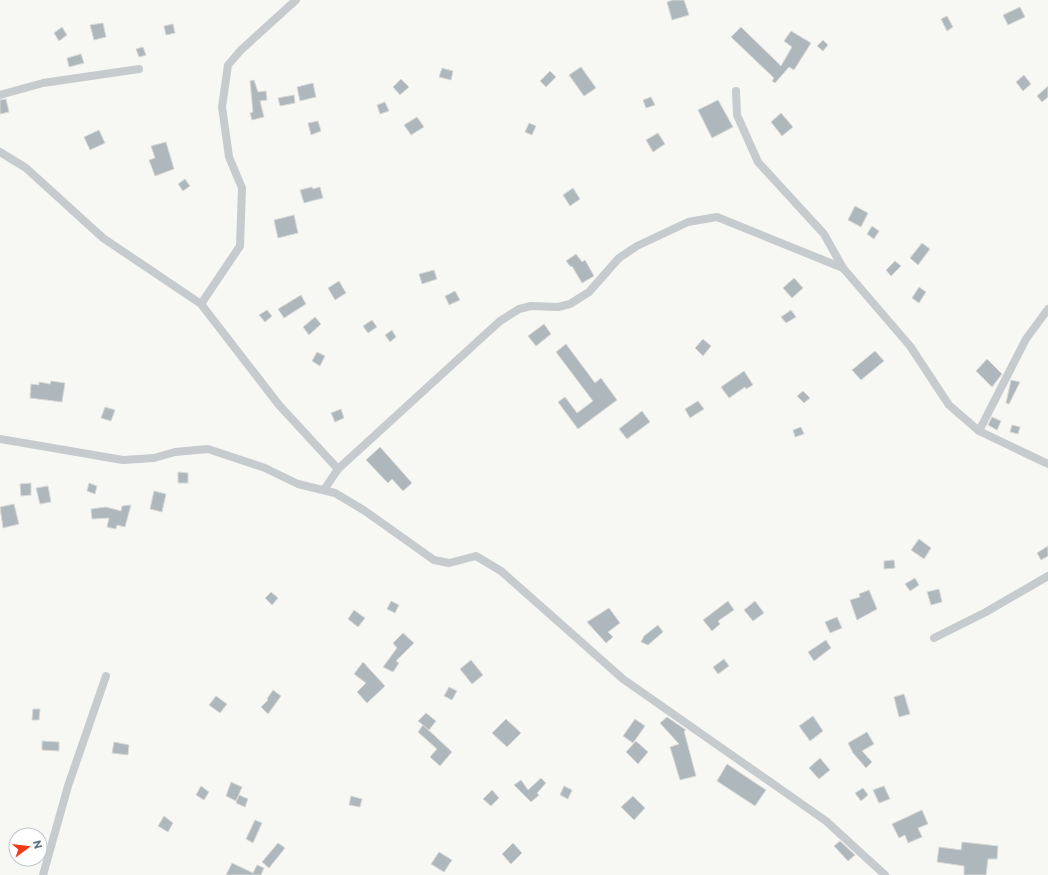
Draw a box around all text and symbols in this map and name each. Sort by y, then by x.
north arrow [8,827,48,867]
text: N [31,839,45,850]

